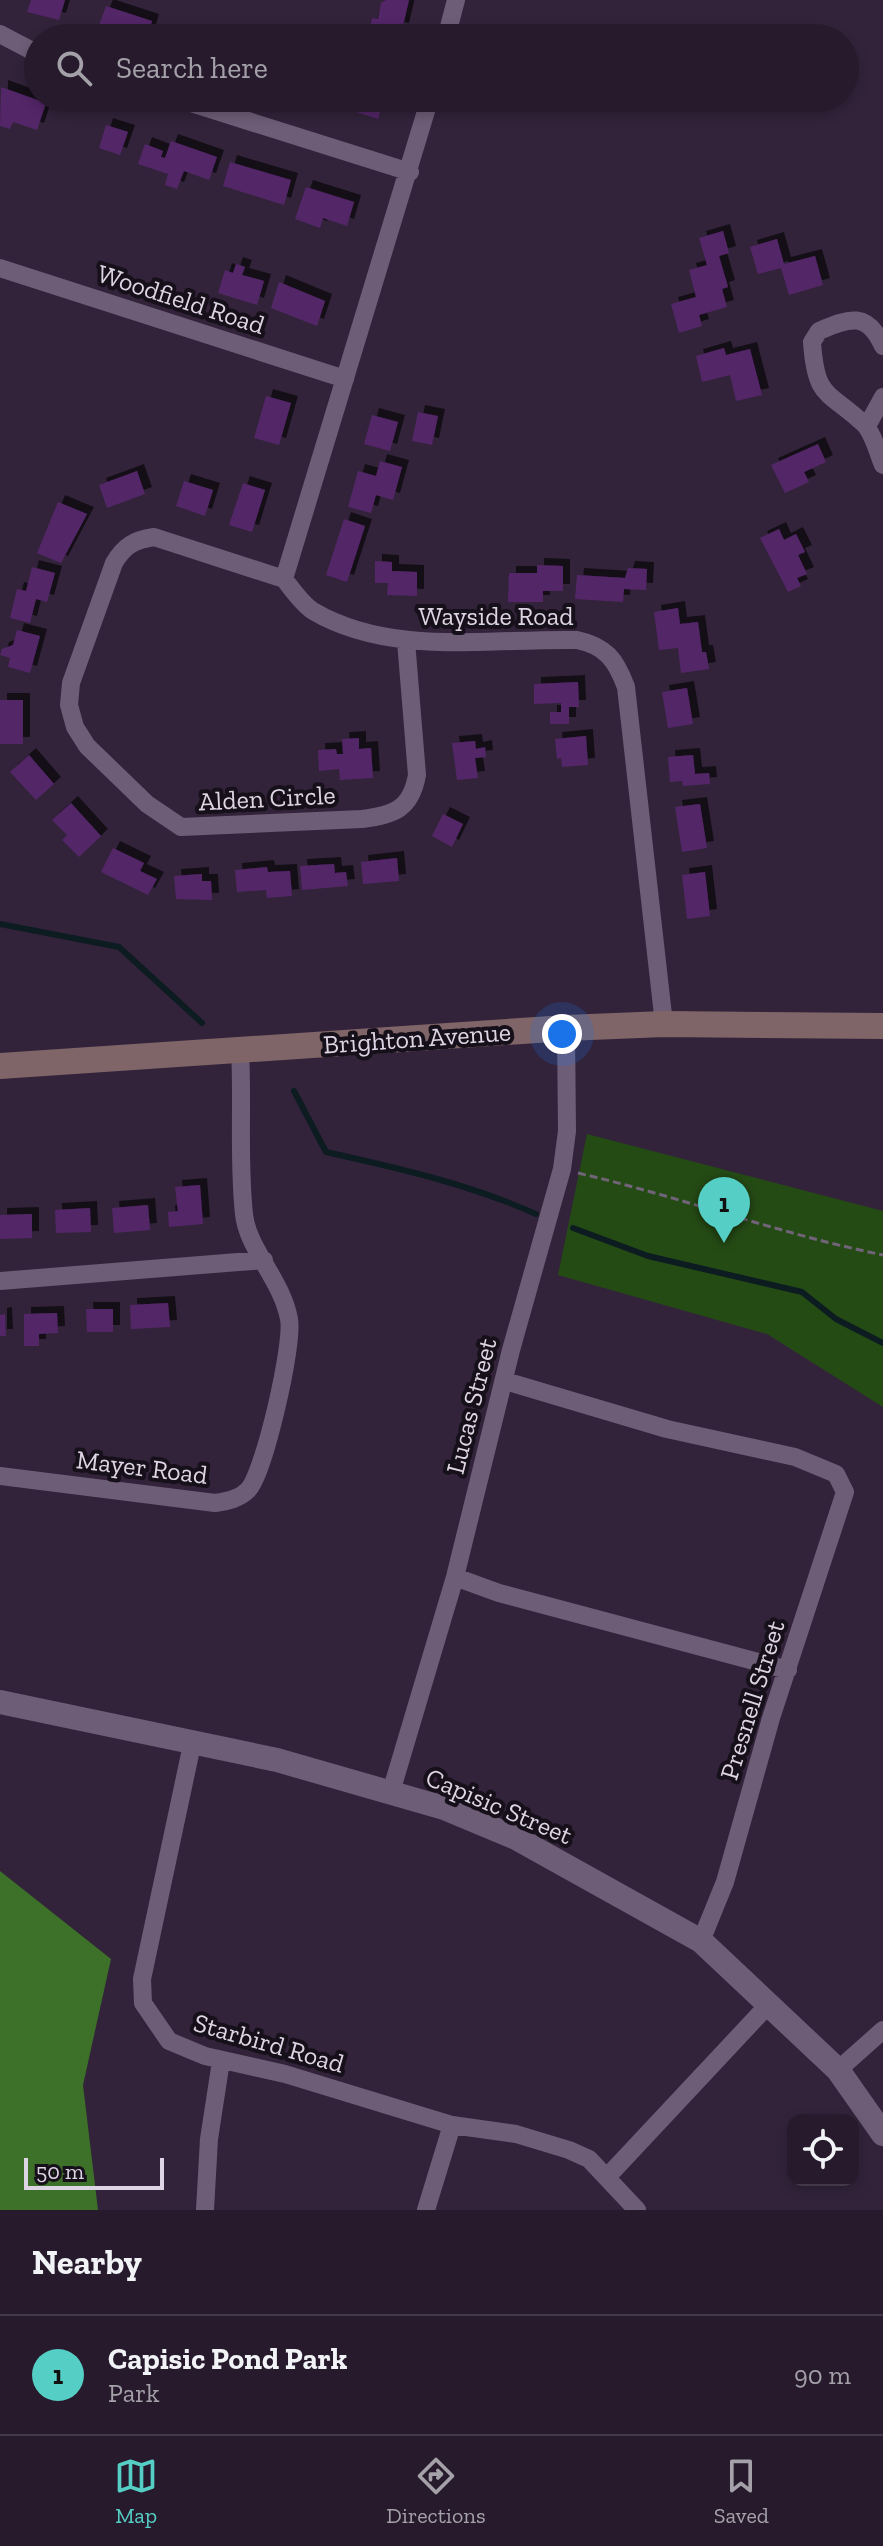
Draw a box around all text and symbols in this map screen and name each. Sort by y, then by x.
search box [24,24,859,112]
icon: search [52,46,96,90]
text: Search here [116,50,268,86]
street label: Woodfield Road [93,257,269,341]
street label: Wayside Road [418,600,574,632]
street label: Alden Circle [198,778,336,818]
your location [542,1014,582,1054]
street label: Brighton Avenue [322,1015,512,1061]
pin: 1 [698,1177,750,1243]
street label: Lucas Street [439,1334,503,1477]
street label: Mayer Road [74,1443,210,1491]
street label: Presnell Street [713,1616,791,1783]
street label: Capisic Street [421,1761,577,1851]
street label: Starbird Road [190,2006,348,2080]
map controls [787,2114,859,2186]
button: locate [787,2114,859,2186]
scale bar [24,2154,164,2190]
text: 50 m [36,2158,84,2185]
text: Nearby [32,2242,142,2283]
text: Capisic Pond Park [108,2341,347,2377]
text: 1 [53,2359,63,2391]
text: 90 m [794,2359,851,2391]
text: Park [108,2377,160,2409]
tab: Map [114,2454,158,2529]
tab: Directions [386,2454,486,2529]
tab: Saved [714,2454,769,2529]

